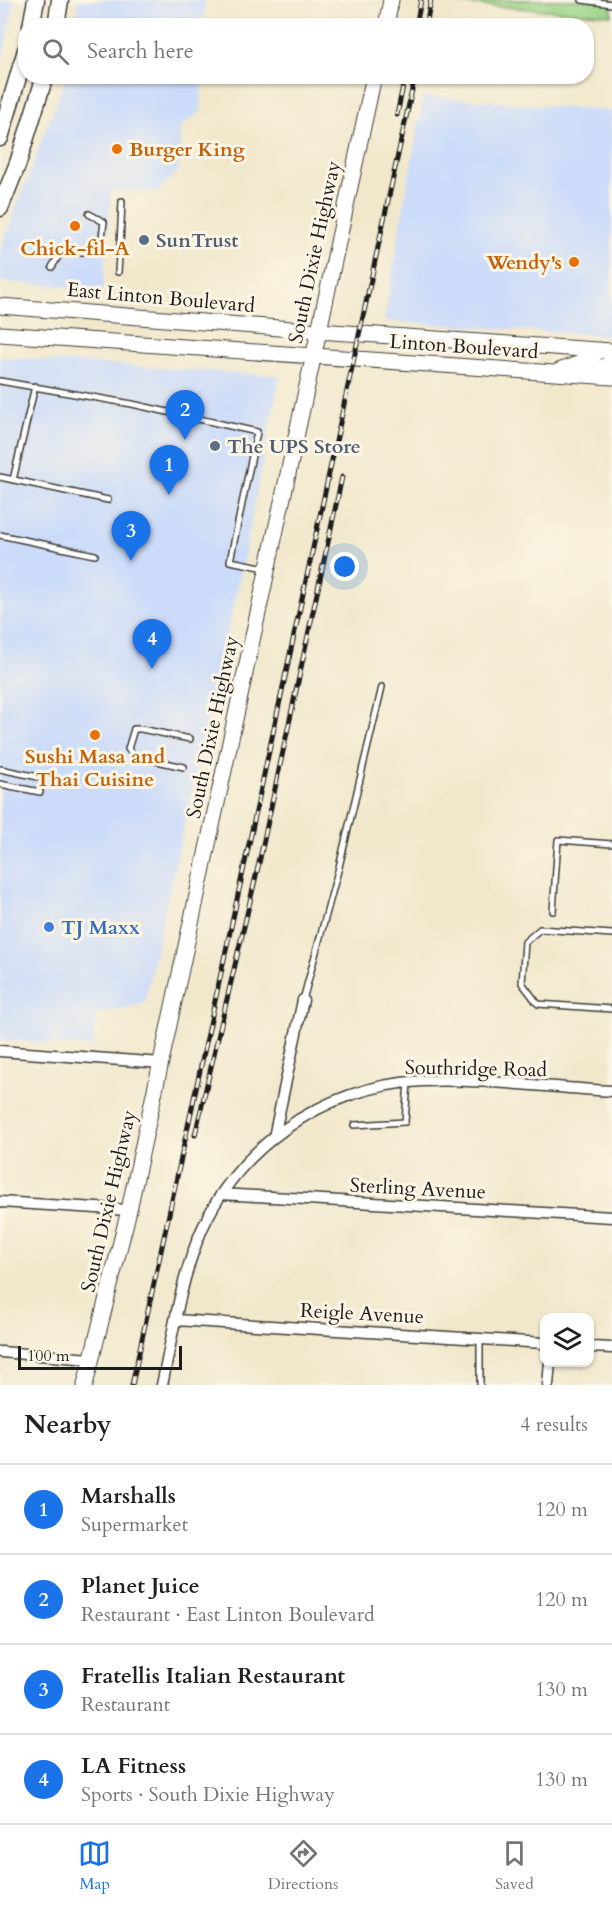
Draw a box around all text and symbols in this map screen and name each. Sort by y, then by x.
search box [18,18,594,84]
icon: search [39,35,72,68]
text: Search here [87,36,194,66]
place label: Burger King [129,136,245,163]
marker: Burger King [110,142,124,156]
street label: South Dixie Highway [282,158,347,346]
marker: Chick-fil-A [68,219,82,233]
place label: SunTrust [156,227,238,254]
marker: SunTrust [137,233,151,247]
place label: Chick-fil-A [20,235,130,262]
place label: Wendy's [485,249,562,276]
marker: Wendy's [567,255,581,269]
street label: East Linton Boulevard [66,276,256,319]
street label: Linton Boulevard [389,328,540,365]
pin: 2 [166,390,204,440]
place label: The UPS Store [227,433,361,460]
marker: The UPS Store [208,439,222,453]
pin: 1 [150,446,188,495]
pin: 3 [112,512,150,561]
your location [330,552,359,581]
pin: 4 [132,620,172,669]
street label: South Dixie Highway [180,633,245,821]
marker: Sushi Masa and Thai Cuisine [88,728,102,742]
place label: Sushi Masa and Thai Cuisine [25,743,166,793]
place label: TJ Maxx [61,914,140,941]
marker: TJ Maxx [42,920,56,934]
street label: Southridge Road [405,1054,548,1083]
street label: South Dixie Highway [74,1107,143,1295]
street label: Sterling Avenue [349,1171,487,1206]
street label: Reigle Avenue [299,1297,425,1330]
map controls [540,1313,594,1367]
button: layers [540,1313,594,1367]
scale bar [18,1343,182,1370]
text: 100 m [27,1345,69,1367]
text: Nearby [24,1407,112,1442]
text: 4 results [520,1411,588,1438]
text: Marshalls [81,1481,176,1511]
text: 1 [38,1496,49,1523]
text: 120 m [535,1496,588,1523]
text: Supermarket [81,1511,188,1538]
text: Planet Juice [81,1571,200,1601]
text: 2 [38,1586,49,1613]
text: 120 m [535,1586,588,1613]
text: Restaurant · East Linton Boulevard [81,1601,375,1628]
text: Fratellis Italian Restaurant [81,1661,345,1691]
text: 3 [38,1676,49,1703]
text: 130 m [535,1676,588,1703]
text: Restaurant [81,1691,170,1718]
text: LA Fitness [81,1751,186,1781]
text: 4 [38,1766,49,1793]
text: 130 m [535,1766,588,1793]
text: Sports · South Dixie Highway [81,1781,335,1808]
tab: Map [78,1837,111,1895]
tab: Directions [268,1837,338,1895]
tab: Saved [495,1837,534,1895]

